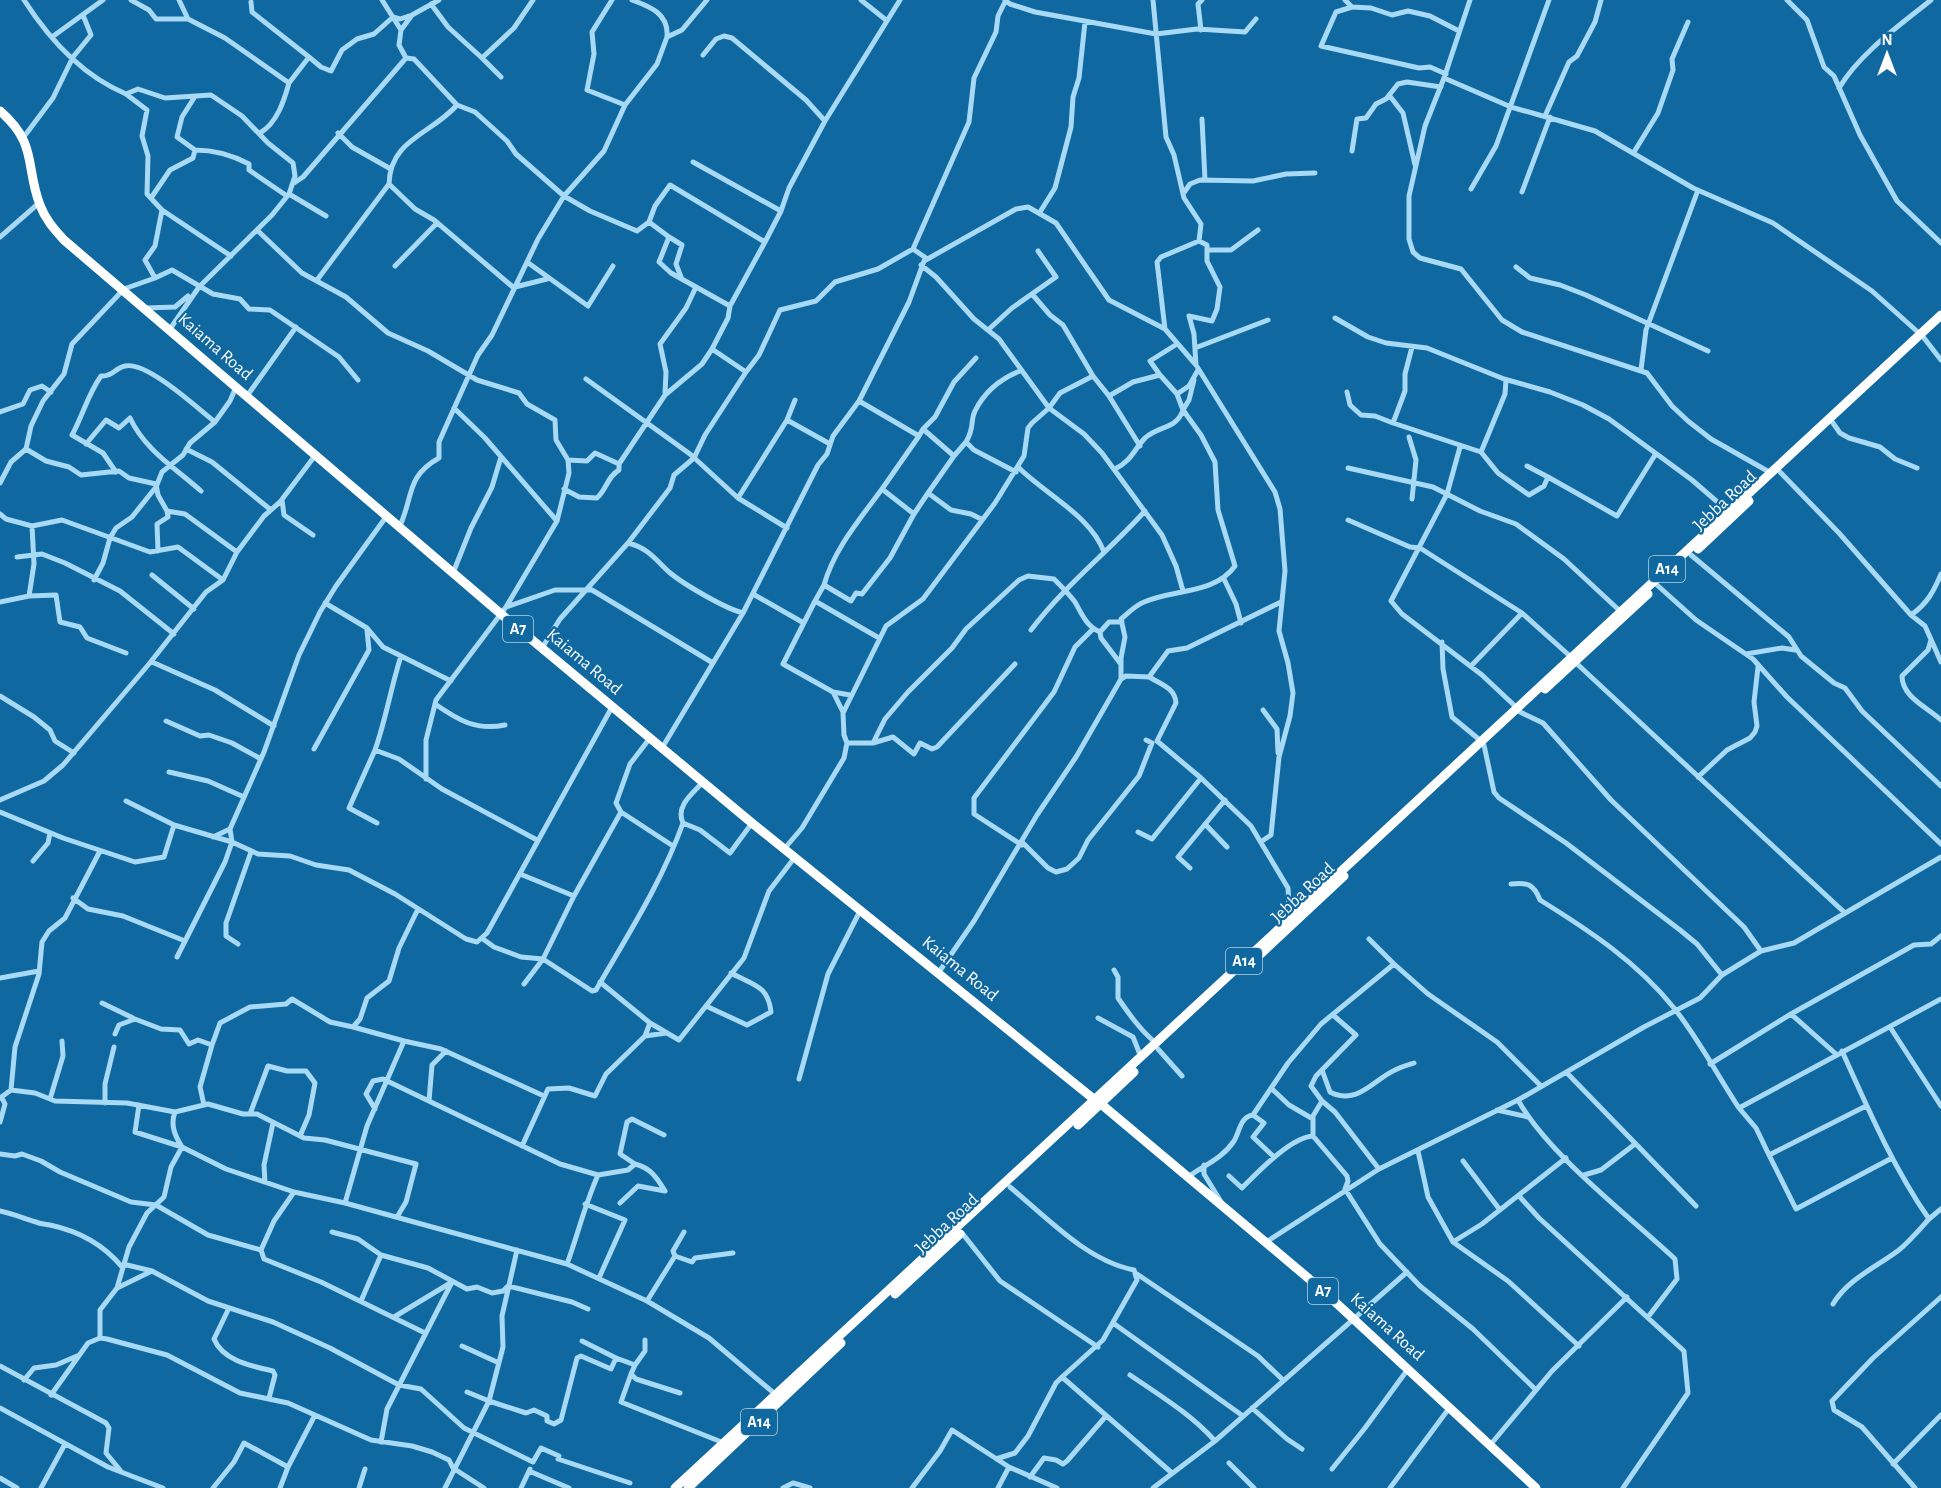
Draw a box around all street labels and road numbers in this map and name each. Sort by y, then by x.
street label: Kaiama Road [174,310,256,384]
street label: Jebba Road [1690,467,1760,535]
road number: A14 [1649,556,1685,582]
road number: A7 [503,616,533,642]
street label: Kaiama Road [543,626,625,698]
street label: Jebba Road [1268,859,1338,927]
street label: Kaiama Road [919,933,1001,1005]
road number: A14 [1226,948,1262,974]
street label: Jebba Road [912,1190,982,1258]
road number: A7 [1308,1278,1338,1304]
street label: Kaiama Road [1347,1290,1427,1364]
road number: A14 [741,1409,777,1435]

